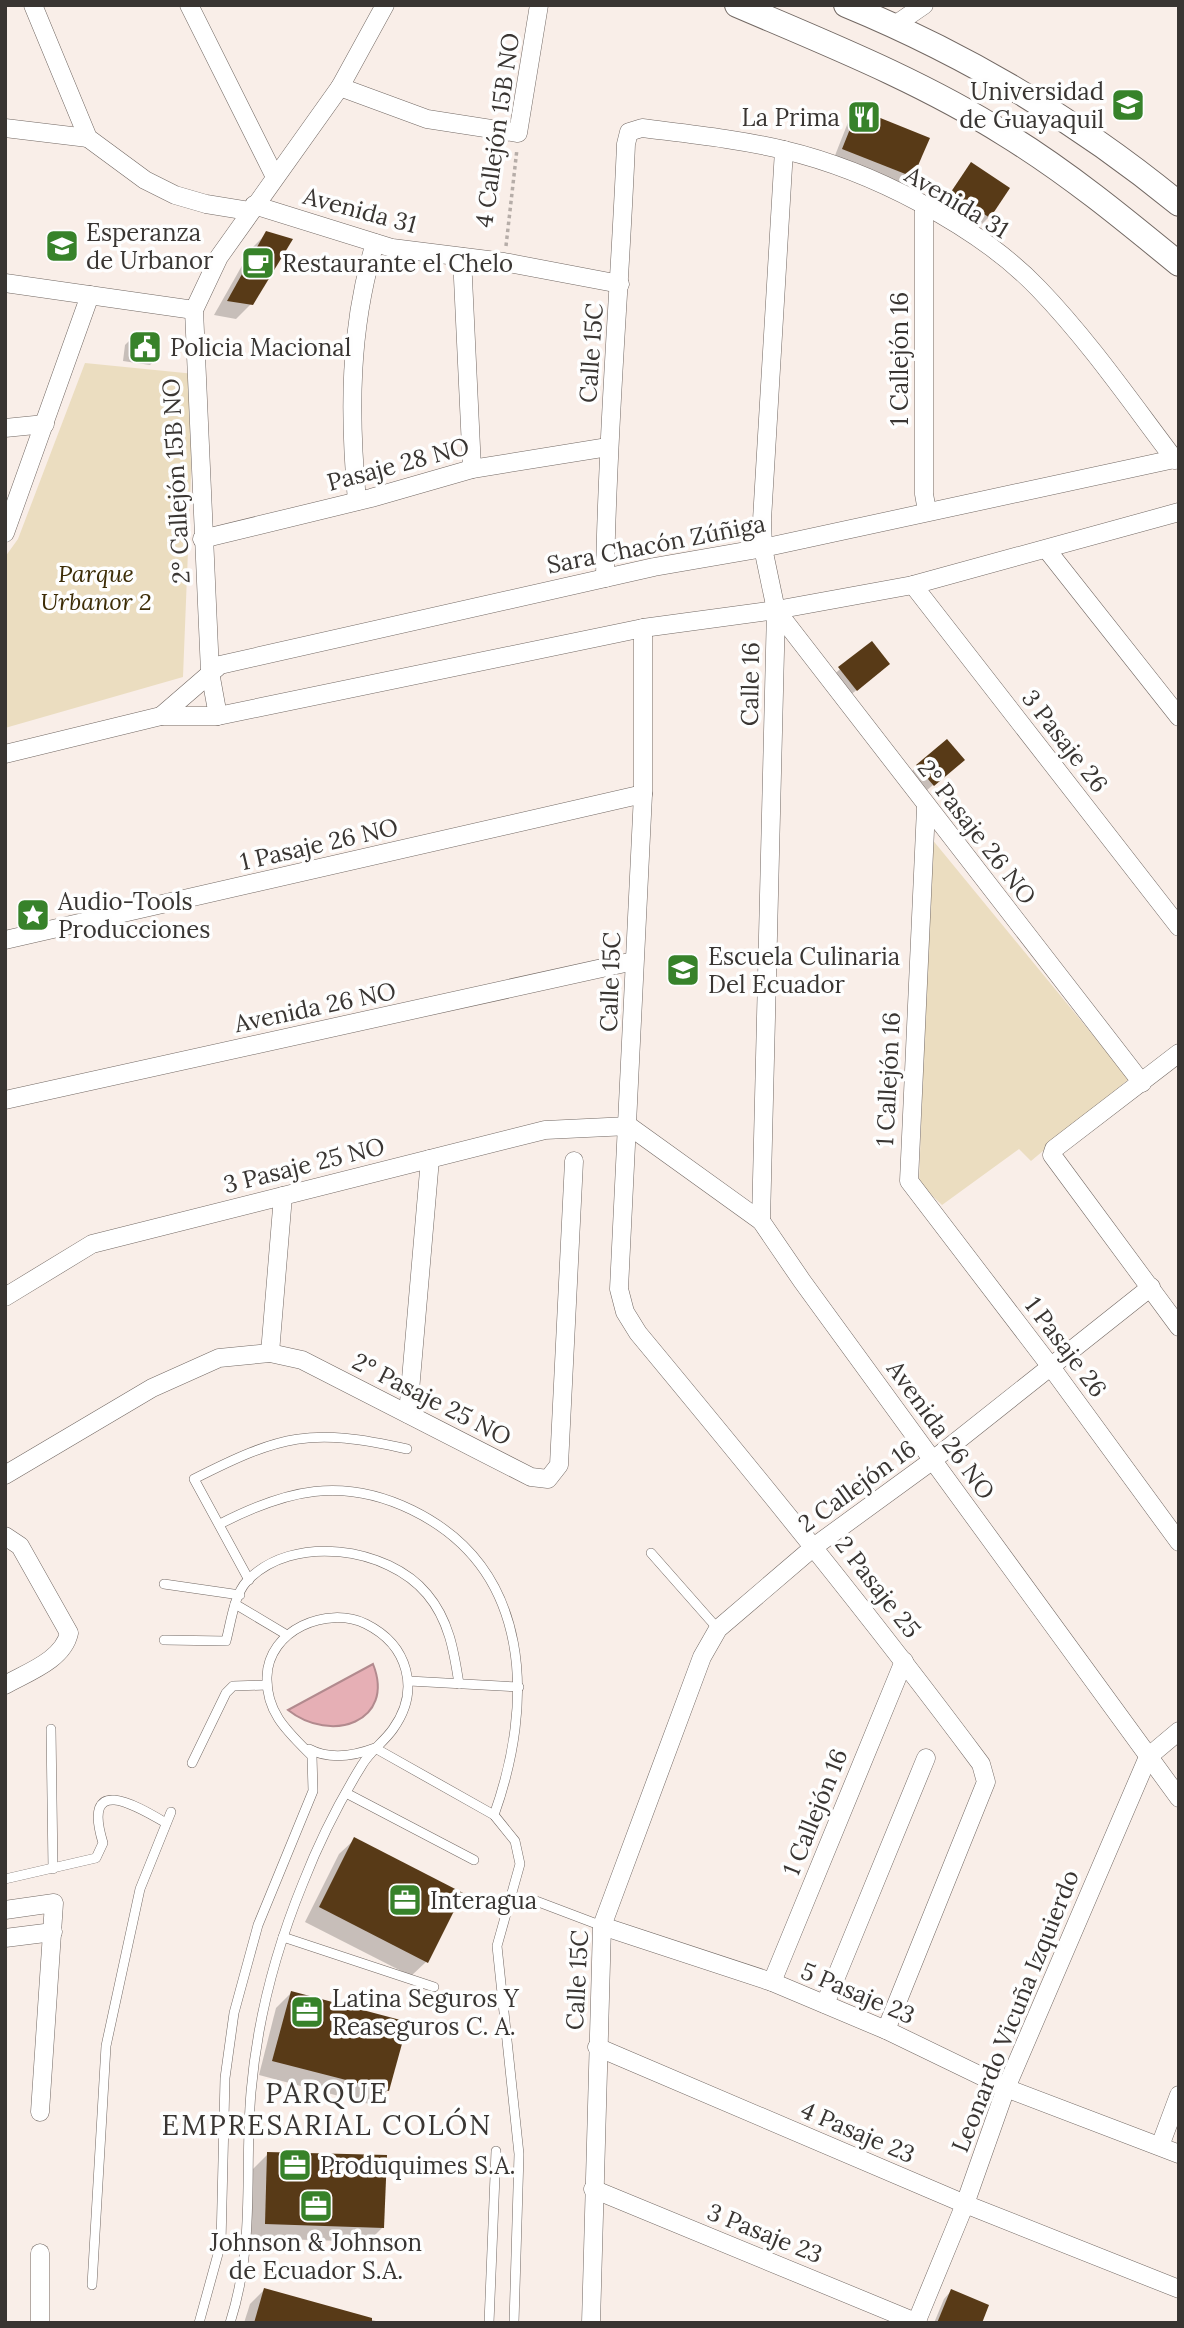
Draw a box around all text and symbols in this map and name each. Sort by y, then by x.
street label: 4 Callejón 15B NO [468,31,526,229]
place label: Universidad de Guayaquil [959,76,1104,135]
school or university icon: Universidad de Guayaquil [1109,86,1147,124]
restaurant icon: La Prima [845,98,883,136]
place label: La Prima [741,102,840,133]
street label: Avenida 31 [898,158,1015,245]
street label: Avenida 31 [299,180,420,240]
place label: Esperanza de Urbanor [86,217,214,276]
school or university icon: Esperanza de Urbanor [43,227,81,265]
cafe icon: Restaurante el Chelo [239,244,277,282]
place label: Restaurante el Chelo [282,248,513,279]
street label: 1 Callejón 16 [884,292,915,426]
street label: Calle 15C [572,302,610,404]
public building icon: Policia Macional [126,328,164,366]
place label: Policia Macional [170,332,351,363]
street label: 2° Callejón 15B NO [155,378,197,584]
street label: Pasaje 28 NO [324,430,472,498]
street label: Sara Chacón Zúñiga [544,508,768,580]
park label: Parque Urbanor 2 [40,558,152,617]
street label: Calle 16 [734,642,766,726]
street label: 3 Pasaje 26 [1015,683,1115,799]
street label: 2° Pasaje 26 NO [911,753,1043,911]
street label: 1 Pasaje 26 NO [237,811,401,877]
place label: Audio-Tools Producciones [57,886,210,945]
place icon: Audio-Tools Producciones [14,896,52,934]
street label: Calle 15C [593,931,627,1033]
place label: Escuela Culinaria Del Ecuador [708,941,900,1000]
school or university icon: Escuela Culinaria Del Ecuador [664,951,702,989]
street label: Avenida 26 NO [230,975,399,1039]
street label: 1 Callejón 16 [869,1011,907,1147]
street label: 3 Pasaje 25 NO [220,1130,388,1200]
street label: 1 Pasaje 26 [1018,1291,1114,1403]
street label: 2° Pasaje 25 NO [347,1346,517,1452]
street label: Avenida 26 NO [880,1354,1002,1506]
street label: 2 Callejón 16 [792,1433,922,1539]
street label: 2 Pasaje 25 [829,1530,927,1644]
street label: 1 Callejón 16 [776,1744,854,1880]
street label: Leonardo Vicuña Izquierdo [944,1865,1086,2157]
office icon: Interagua [386,1881,424,1919]
place label: Interagua [430,1885,537,1916]
street label: Calle 15C [559,1929,595,2031]
street label: 5 Pasaje 23 [796,1955,920,2031]
place label: Latina Seguros Y Reaseguros C. A. [332,1983,520,2042]
office icon: Latina Seguros Y Reaseguros C. A. [288,1993,326,2031]
district label: PARQUE EMPRESARIAL COLÓN [162,2075,492,2143]
street label: 4 Pasaje 23 [796,2094,920,2170]
office icon: Produquimes S.A. [276,2146,314,2184]
place label: Produquimes S.A. [320,2150,515,2181]
office icon: Johnson & Johnson de Ecuador S.A. [297,2187,335,2225]
street label: 3 Pasaje 23 [703,2196,827,2270]
place label: Johnson & Johnson de Ecuador S.A. [209,2227,422,2286]

